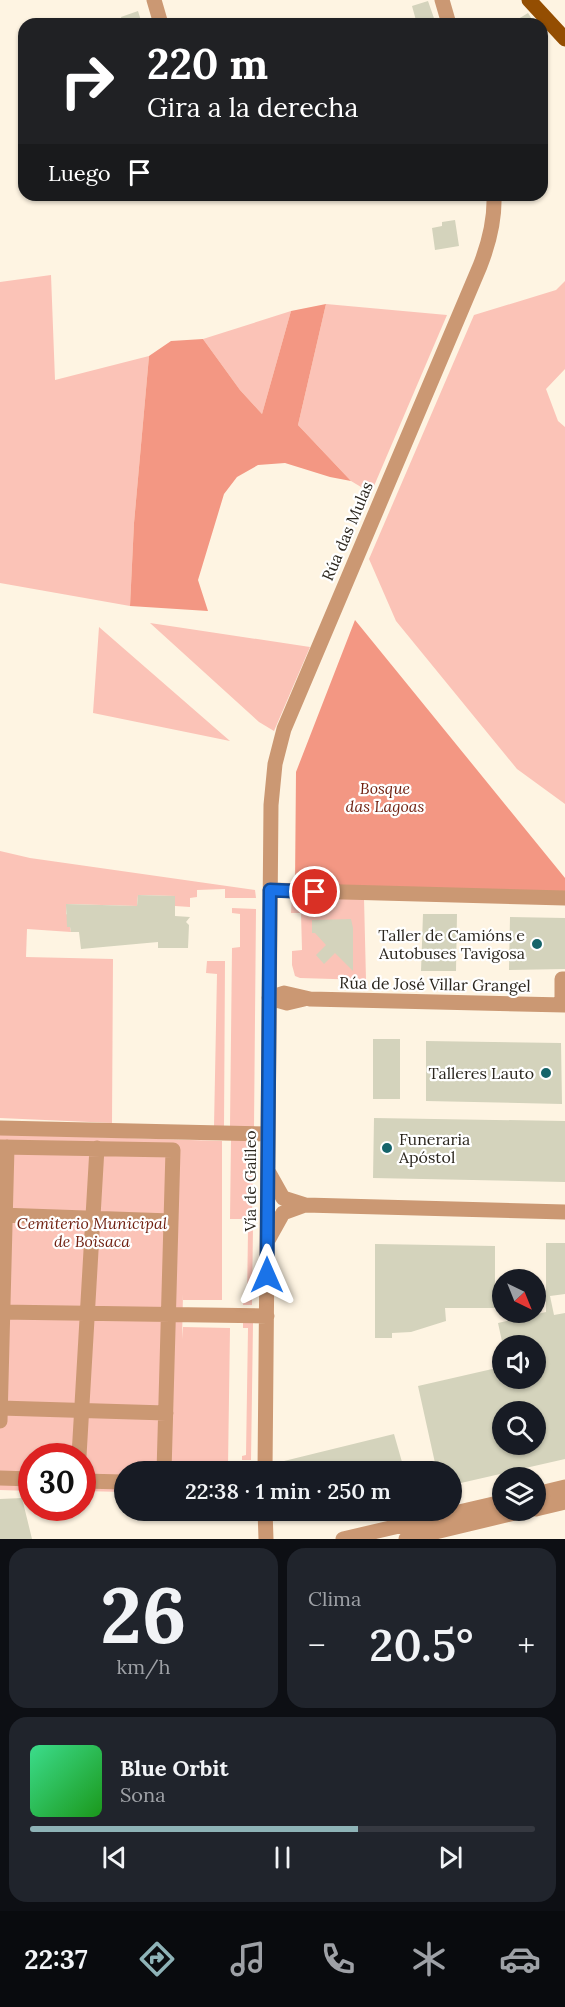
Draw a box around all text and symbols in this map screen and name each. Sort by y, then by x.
text: 220 m [147,37,268,91]
icon: right [48,42,126,120]
text: Gira a la derecha [147,90,358,124]
icon: arrive [123,156,156,189]
text: Luego [48,159,111,187]
street label: Rúa das Mulas [317,478,377,584]
park label: Bosque das Lagoas [346,778,425,816]
pin [289,866,340,917]
icon: arrive [298,875,331,908]
place label: Taller de Camións e Autobuses Tavigosa [378,925,525,963]
marker: Taller de Camións e Autobuses Tavigosa [530,937,544,951]
street label: Rúa de José Villar Grangel [339,972,531,996]
place label: Talleres Lauto [429,1063,534,1083]
marker: Talleres Lauto [539,1066,553,1080]
place label: Funeraria Apóstol [398,1129,470,1167]
street label: Vía de Galileo [240,1130,260,1233]
marker: Funeraria Apóstol [380,1141,394,1155]
park label: Cemiterio Municipal de Boisaca [17,1213,168,1251]
position arrow [235,1243,299,1307]
north arrow [492,1269,546,1323]
map controls [492,1269,546,1521]
button: sound [492,1335,546,1389]
button: search [492,1401,546,1455]
speed limit sign: 30 [18,1443,96,1521]
button: layers [492,1467,546,1521]
text: 22:38 · 1 min · 250 m [185,1477,391,1505]
text: 26 [100,1565,187,1664]
text: Clima [308,1586,361,1611]
text: 20.5° [369,1616,474,1673]
text: − [308,1624,326,1666]
text: + [518,1624,535,1666]
text: km/h [116,1654,171,1679]
text: Blue Orbit [120,1754,228,1782]
text: Sona [120,1782,166,1807]
icon: previous [98,1841,131,1874]
icon: pause [266,1841,299,1874]
icon: next [434,1841,467,1874]
icon: directions [136,1938,178,1980]
icon: music [227,1938,269,1980]
icon: phone [317,1938,359,1980]
icon: climate [408,1938,450,1980]
icon: car [499,1938,541,1980]
text: 22:37 [24,1942,88,1976]

